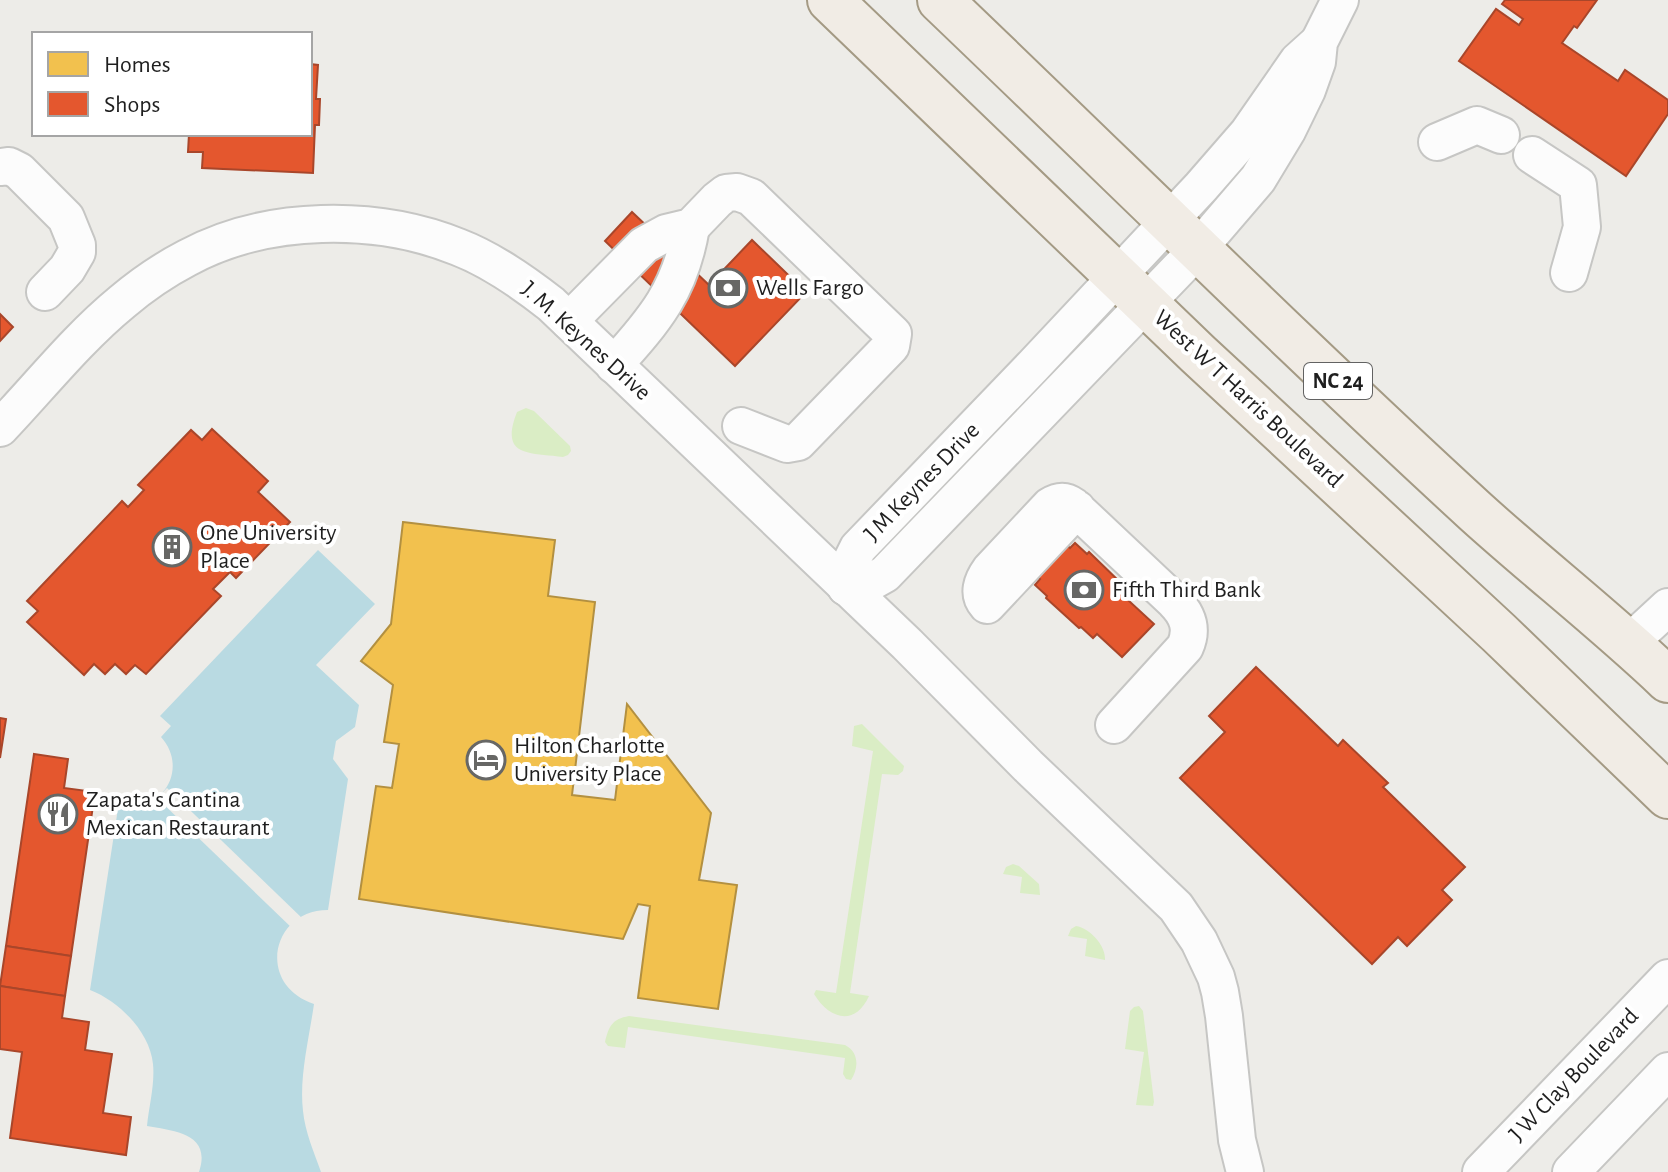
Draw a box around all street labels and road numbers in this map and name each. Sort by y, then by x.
street label: J. M. Keynes Drive [517,277,655,405]
street label: West W T Harris Boulevard [1149,306,1347,492]
road number: NC 24 [1304,363,1372,399]
street label: J M Keynes Drive [860,418,984,546]
street label: J W Clay Boulevard [1505,1004,1643,1146]

